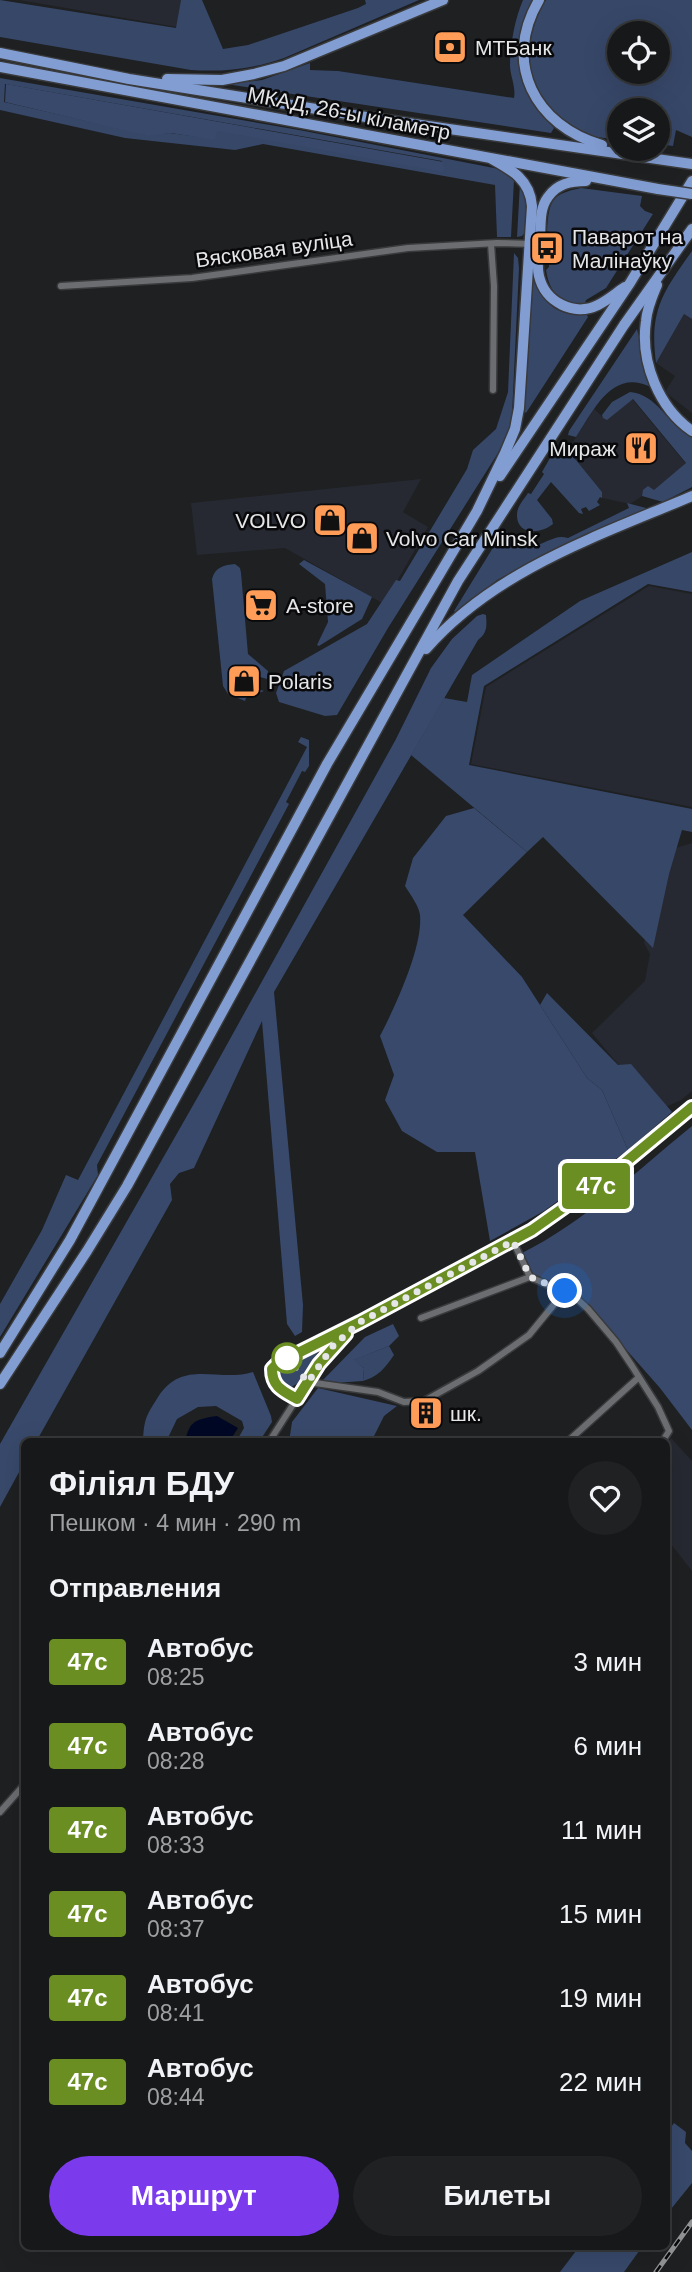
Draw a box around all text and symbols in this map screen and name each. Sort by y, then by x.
map controls [607,21,670,161]
button: locate [607,21,670,84]
bank icon: МТБанк [431,28,469,66]
place label: МТБанк [475,36,552,59]
street label: МКАД, 26-ы кіламетр [246,82,452,144]
button: layers [607,98,670,161]
place label: Паварот на Малінаўку [572,225,683,272]
street label: Вясковая вуліца [194,227,354,271]
bus stop icon: Паварот на Малінаўку [528,229,566,267]
restaurant icon: Мираж [622,429,660,467]
place label: Мираж [549,437,616,460]
shop icon: VOLVO [311,501,349,539]
place label: VOLVO [235,509,306,532]
shop icon: Volvo Car Minsk [343,519,381,557]
place label: Volvo Car Minsk [386,527,538,550]
supermarket icon: А-store [242,586,280,624]
place label: А-store [286,594,354,617]
shop icon: Polaris [225,662,263,700]
place label: Polaris [268,670,332,693]
line badge: 47с [556,1163,636,1209]
text: 47с [576,1172,616,1199]
your location [547,1273,582,1308]
unlabelled marker [272,1343,302,1373]
building icon: шк. [407,1394,445,1432]
place label: шк. [450,1402,482,1425]
button: heart [568,1461,642,1535]
text: Філіял БДУ [49,1465,234,1502]
text: Пешком · 4 мин · 290 m [49,1510,301,1536]
text: Отправления [49,1573,221,1603]
text: Автобус [147,1633,254,1663]
text: 3 мин [574,1647,642,1677]
text: 47с [67,1648,108,1675]
text: 08:25 [147,1664,205,1690]
text: Автобус [147,1717,254,1747]
text: 6 мин [574,1731,642,1761]
text: 47с [67,1732,108,1759]
text: 08:28 [147,1748,205,1774]
text: Автобус [147,1801,254,1831]
text: 11 мин [561,1815,642,1845]
text: 47с [67,1816,108,1843]
text: 08:33 [147,1832,205,1858]
text: Автобус [147,1885,254,1915]
text: 15 мин [559,1899,642,1929]
text: 47с [67,1900,108,1927]
text: 08:37 [147,1916,205,1942]
text: Автобус [147,1969,254,1999]
text: 19 мин [559,1983,642,2013]
text: 47с [67,1984,108,2011]
text: 08:41 [147,2000,205,2026]
text: Автобус [147,2053,254,2083]
text: 22 мин [559,2067,642,2097]
text: 47с [67,2068,108,2095]
text: 08:44 [147,2084,205,2110]
button: Маршрут [49,2156,339,2236]
button: Билеты [353,2156,642,2236]

